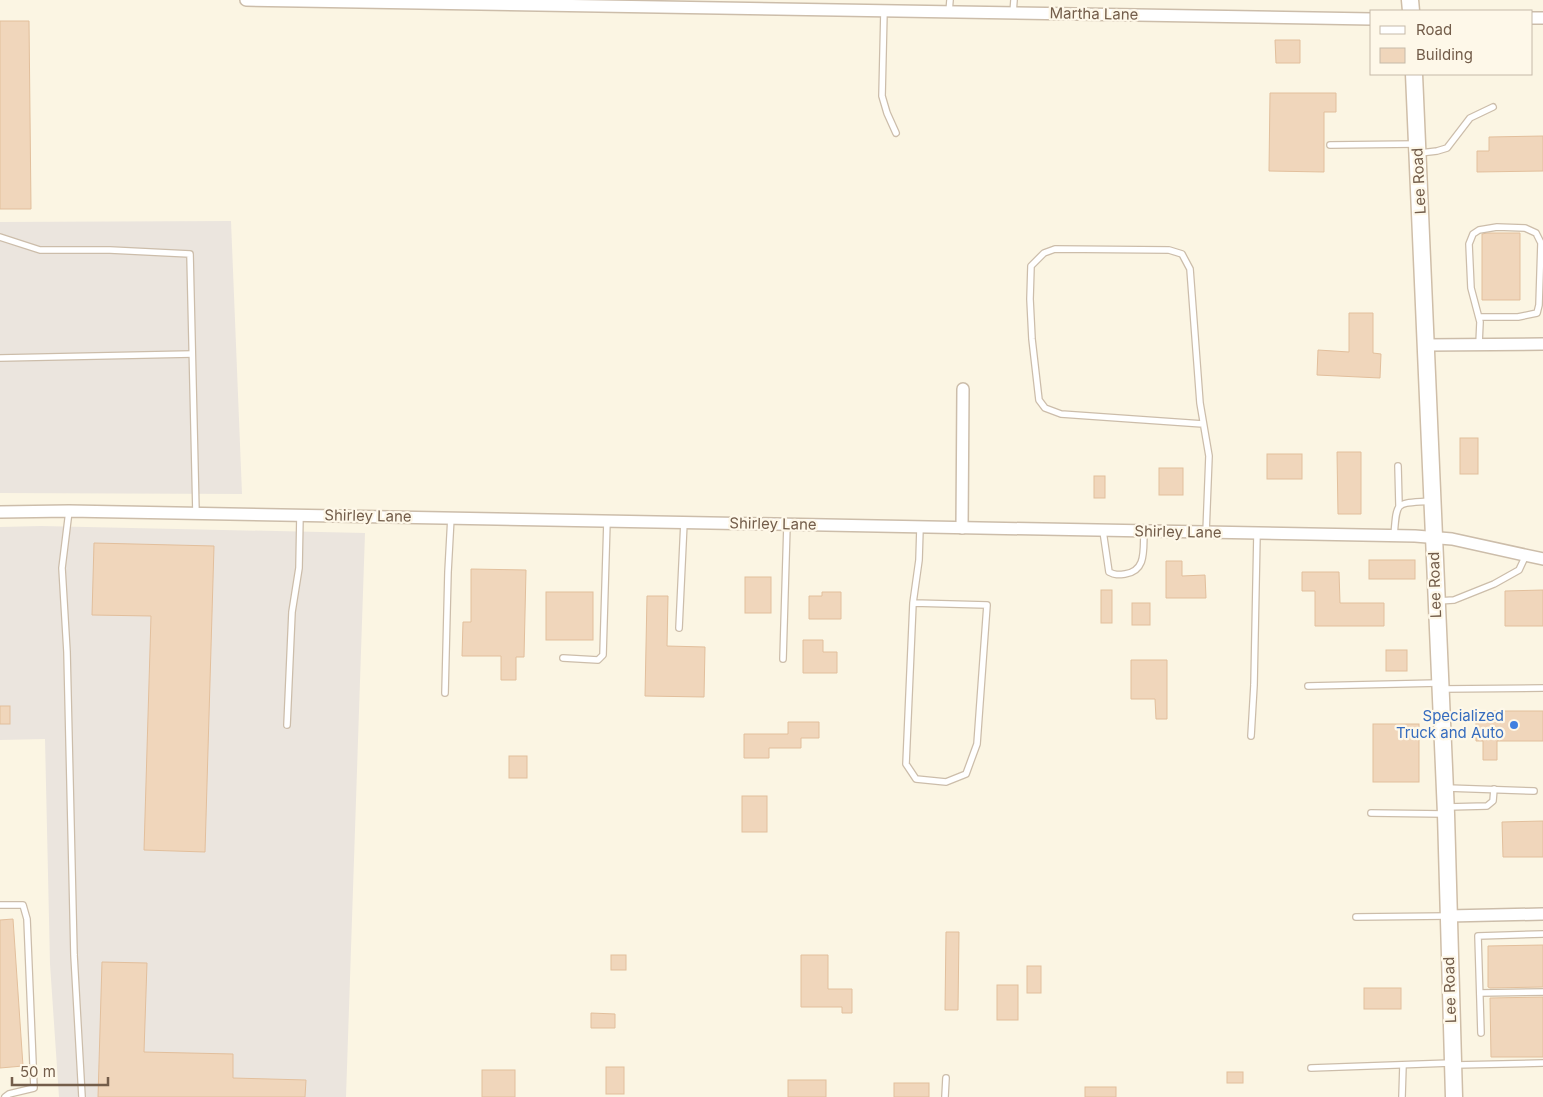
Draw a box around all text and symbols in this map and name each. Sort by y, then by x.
street label: Martha Lane [1049,3,1139,24]
legend [1370,10,1533,75]
text: Road [1416,20,1452,39]
text: Building [1416,45,1473,64]
street label: Lee Road [1407,147,1430,215]
street label: Shirley Lane [324,505,412,526]
street label: Shirley Lane [729,513,817,534]
street label: Shirley Lane [1134,521,1222,542]
street label: Lee Road [1424,552,1445,619]
place label: Specialized Truck and Auto [1396,706,1504,742]
marker: Specialized Truck and Auto [1508,719,1520,731]
street label: Lee Road [1439,957,1460,1024]
scale bar [12,1054,109,1086]
text: 50 m [20,1062,56,1081]

